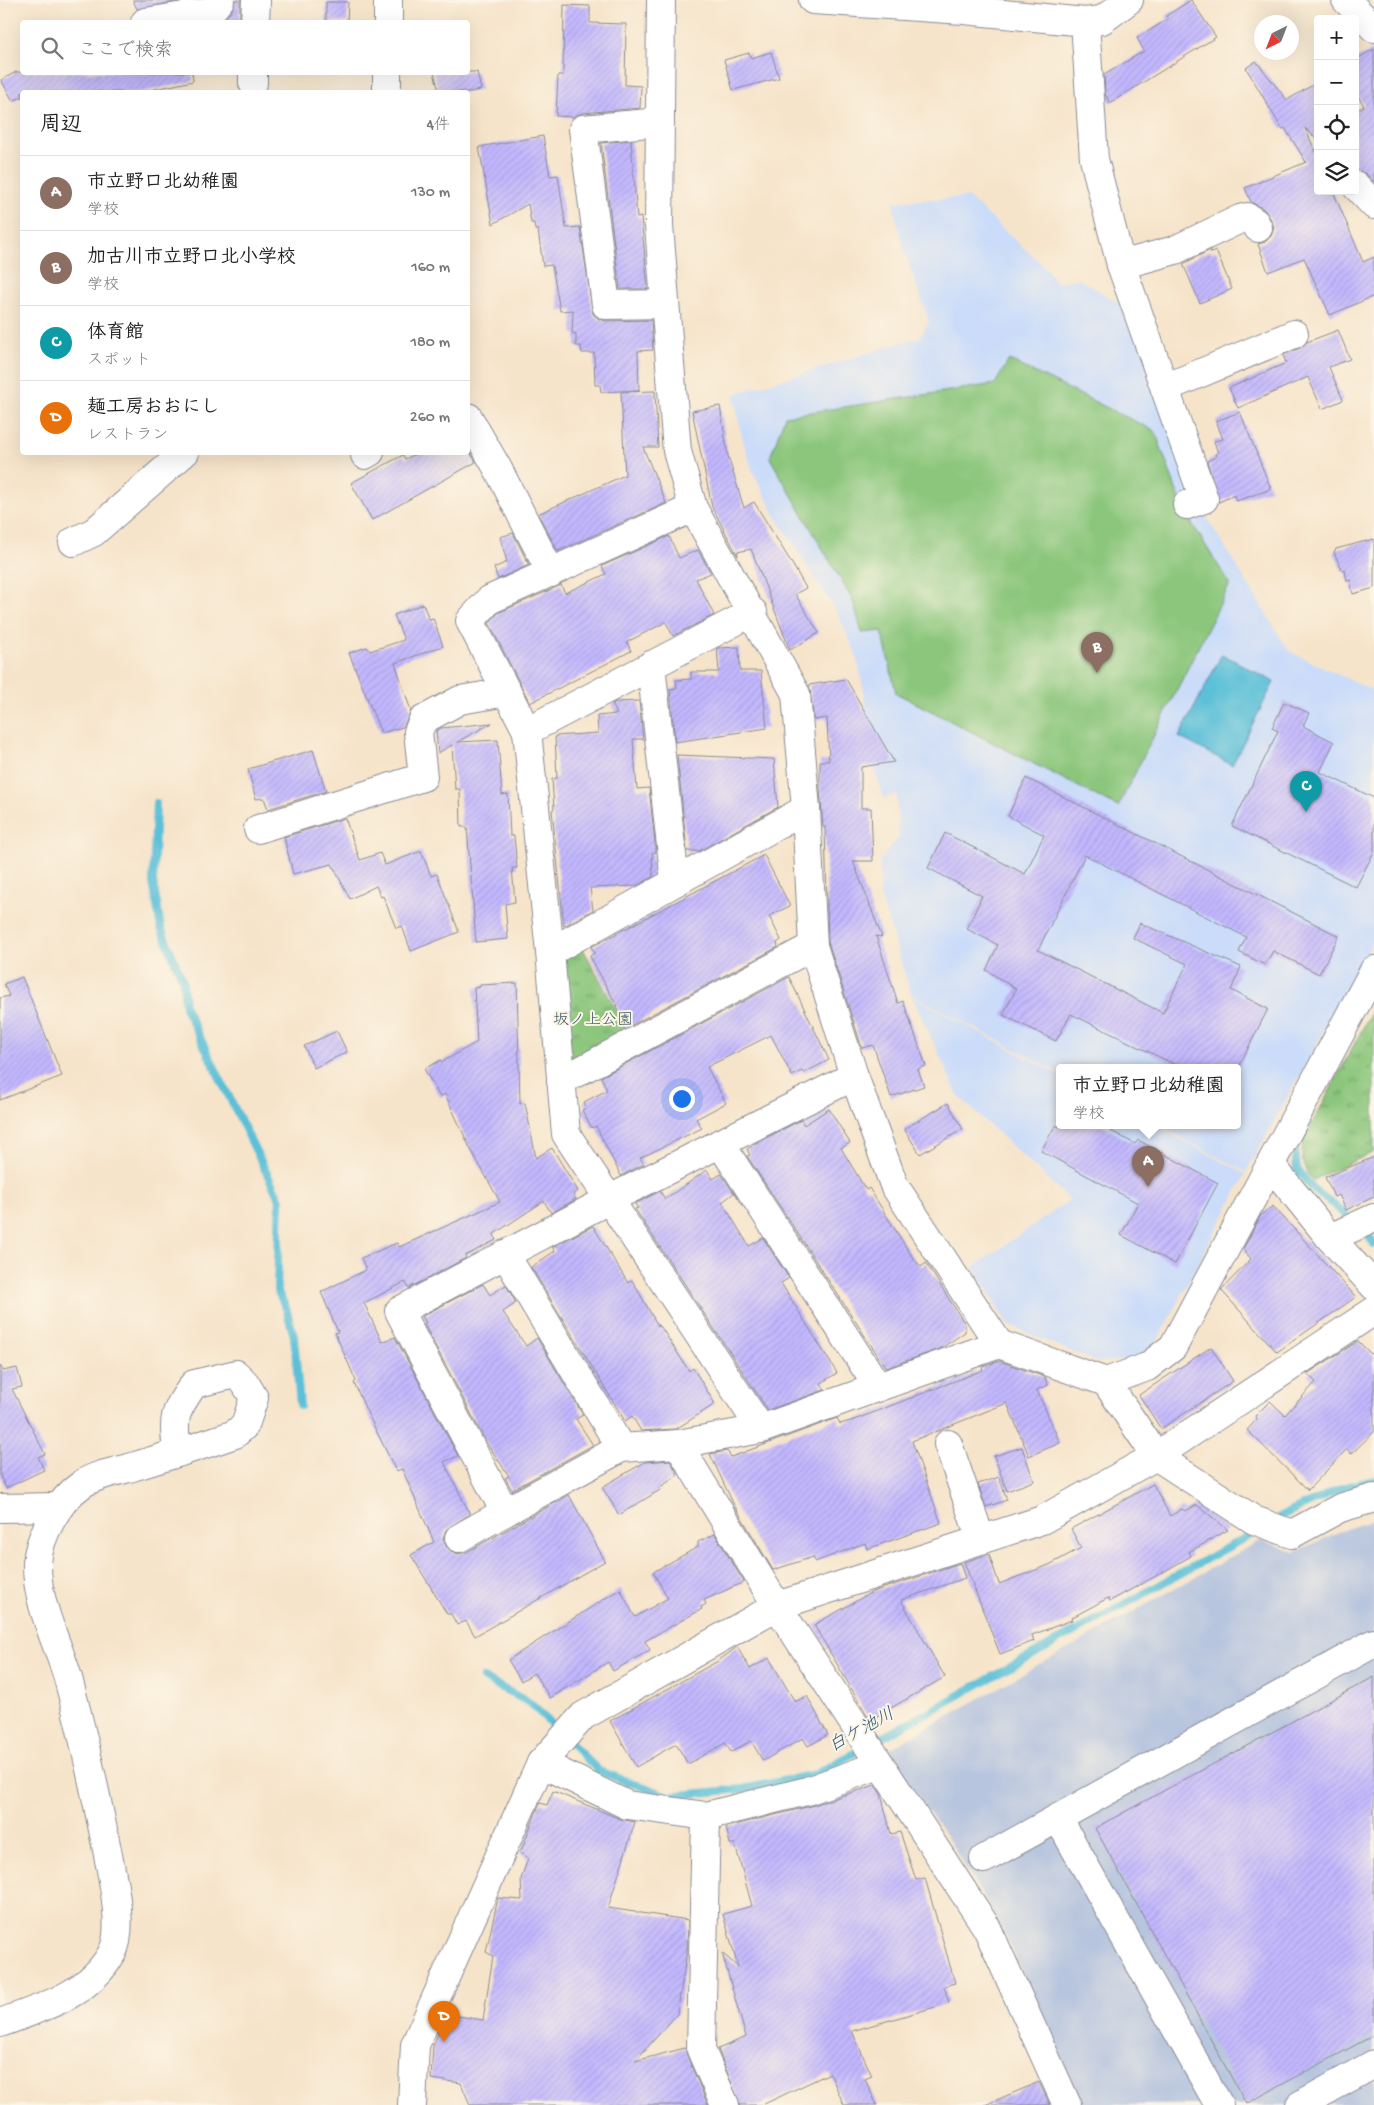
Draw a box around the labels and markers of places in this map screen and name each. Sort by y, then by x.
pin: B [1081,632,1113,673]
pin: C [1290,771,1322,812]
pin: A [1132,1146,1164,1187]
pin: D [428,2001,460,2042]

